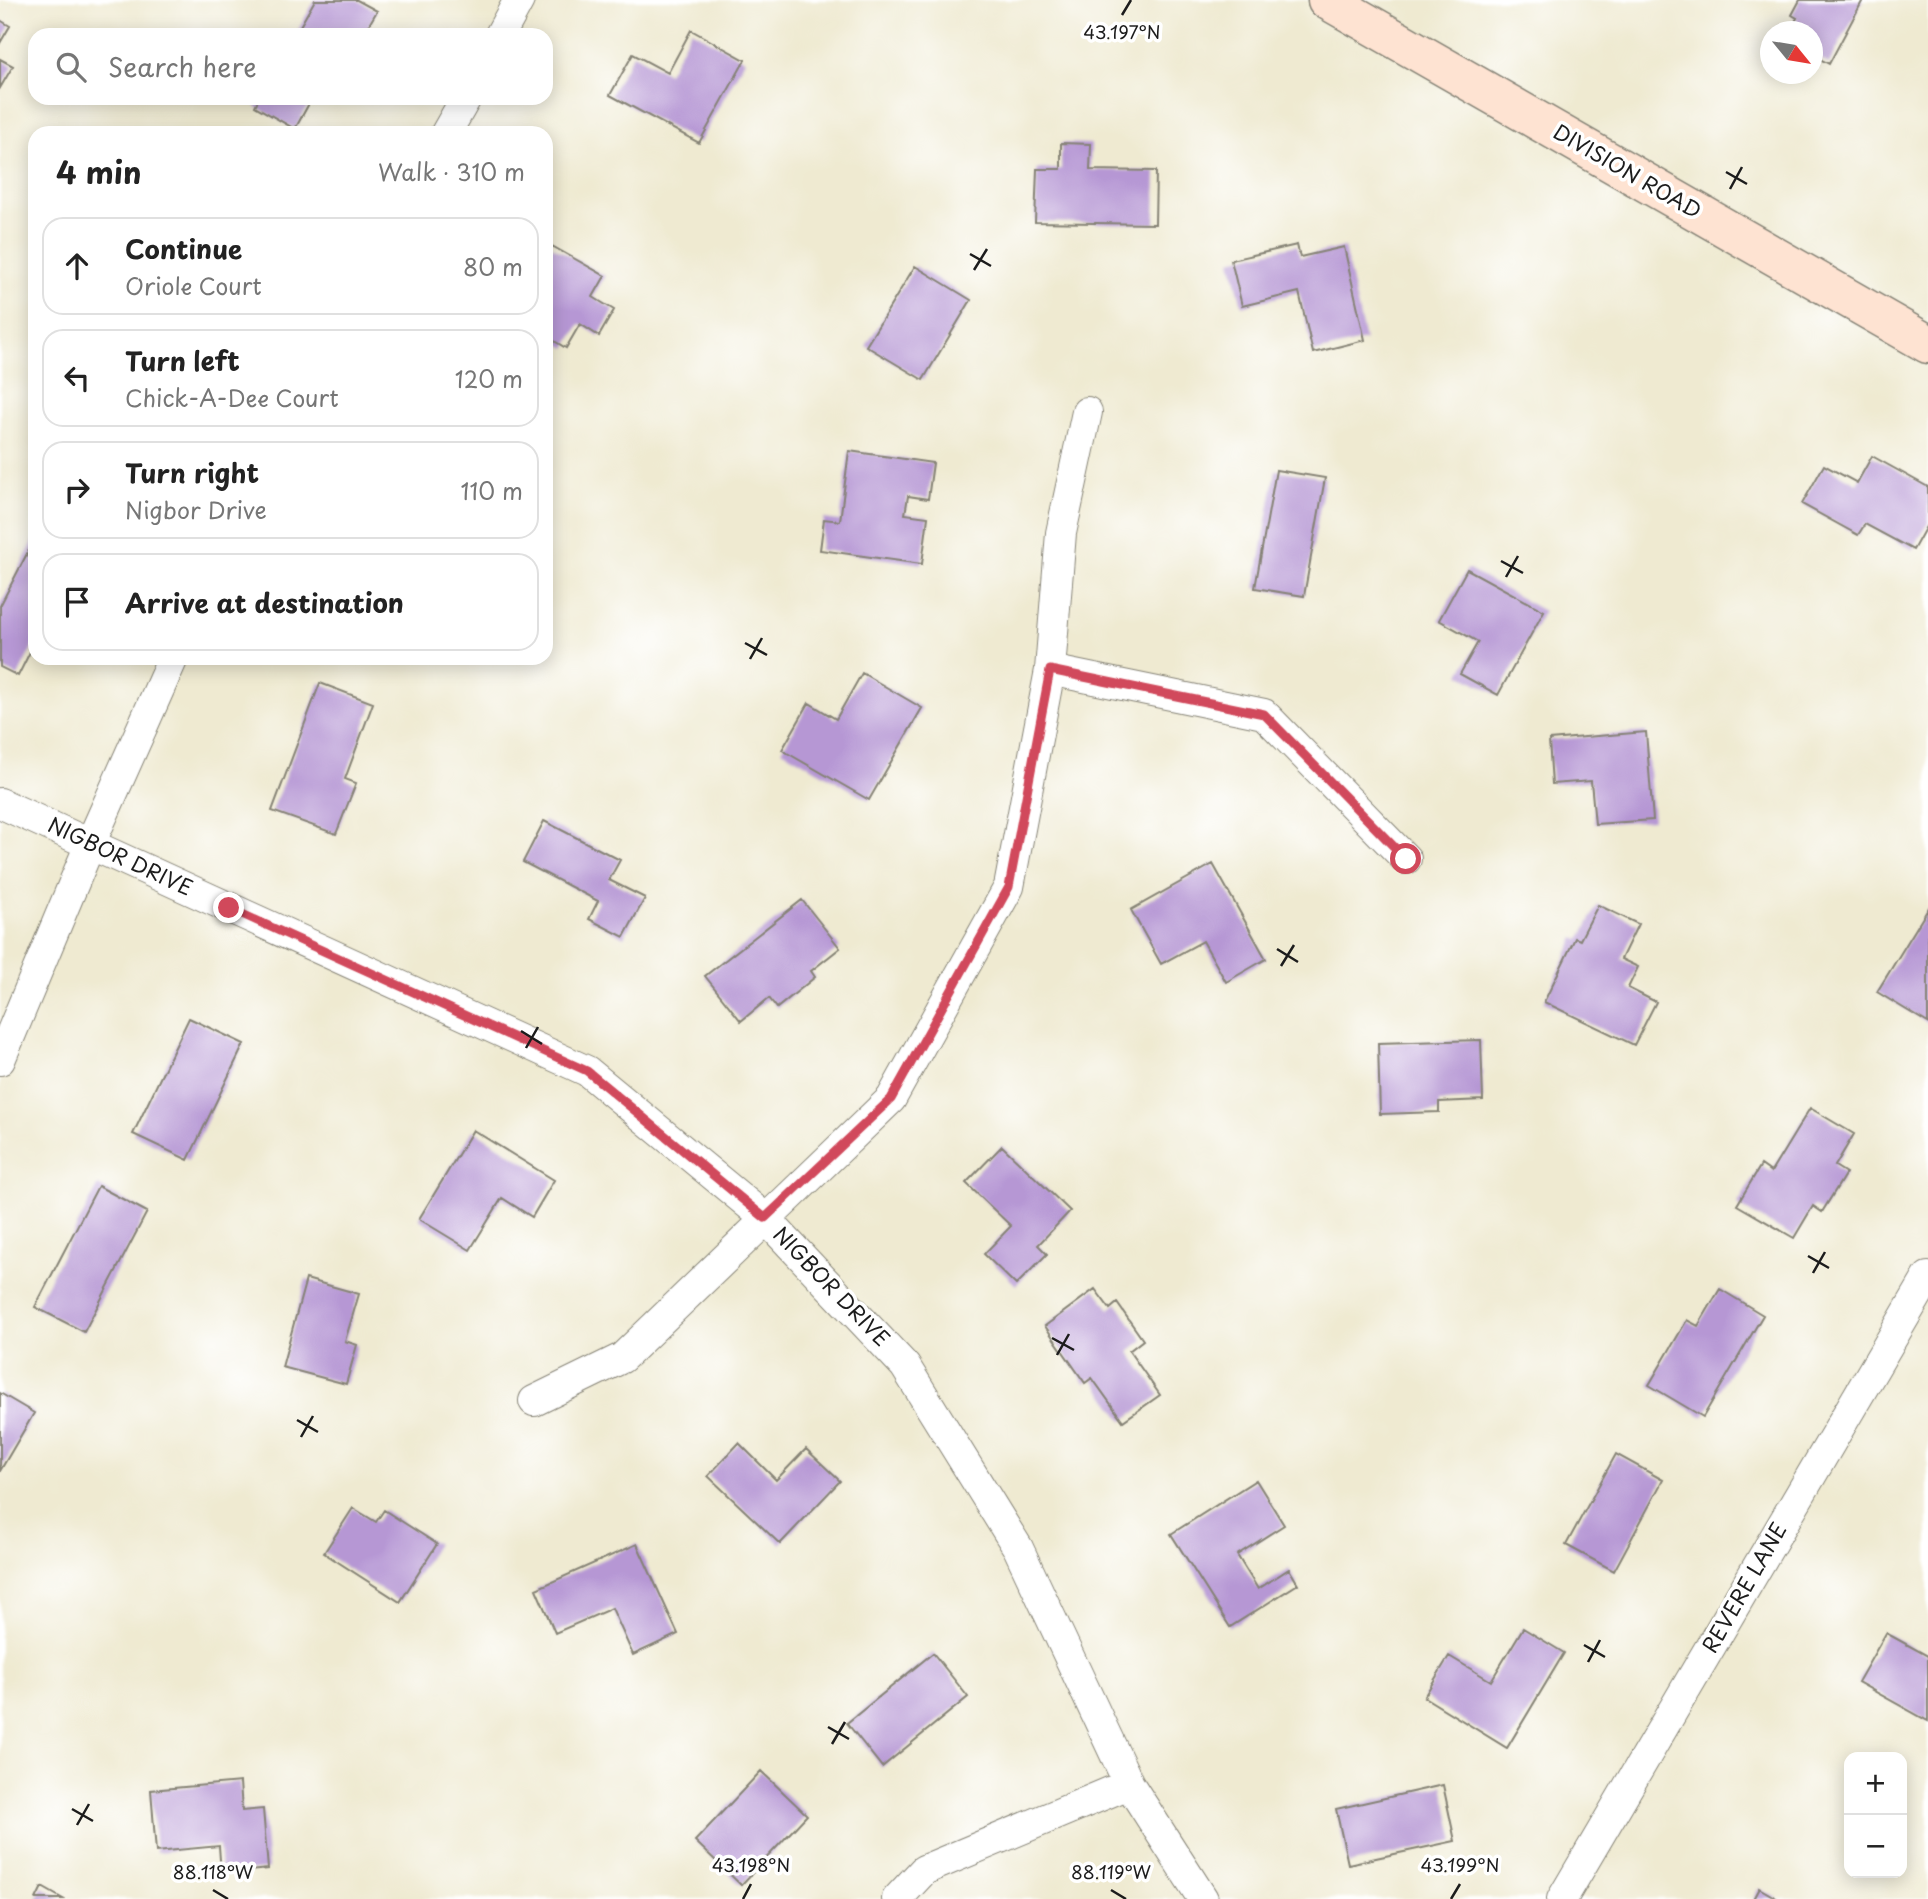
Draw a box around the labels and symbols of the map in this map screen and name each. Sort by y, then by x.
text: 43.197°N [1083,18,1161,45]
north arrow [1760,21,1823,84]
street label: DIVISION ROAD [1548,115,1708,226]
street label: NIGBOR DRIVE [43,808,198,903]
route start [1390,843,1421,874]
route end [213,892,244,923]
street label: NIGBOR DRIVE [767,1218,898,1353]
street label: REVERE LANE [1693,1516,1794,1658]
text: 43.198°N [712,1851,790,1878]
text: 43.199°N [1421,1851,1499,1878]
text: 88.118°W [173,1858,254,1885]
text: 88.119°W [1071,1858,1152,1885]

